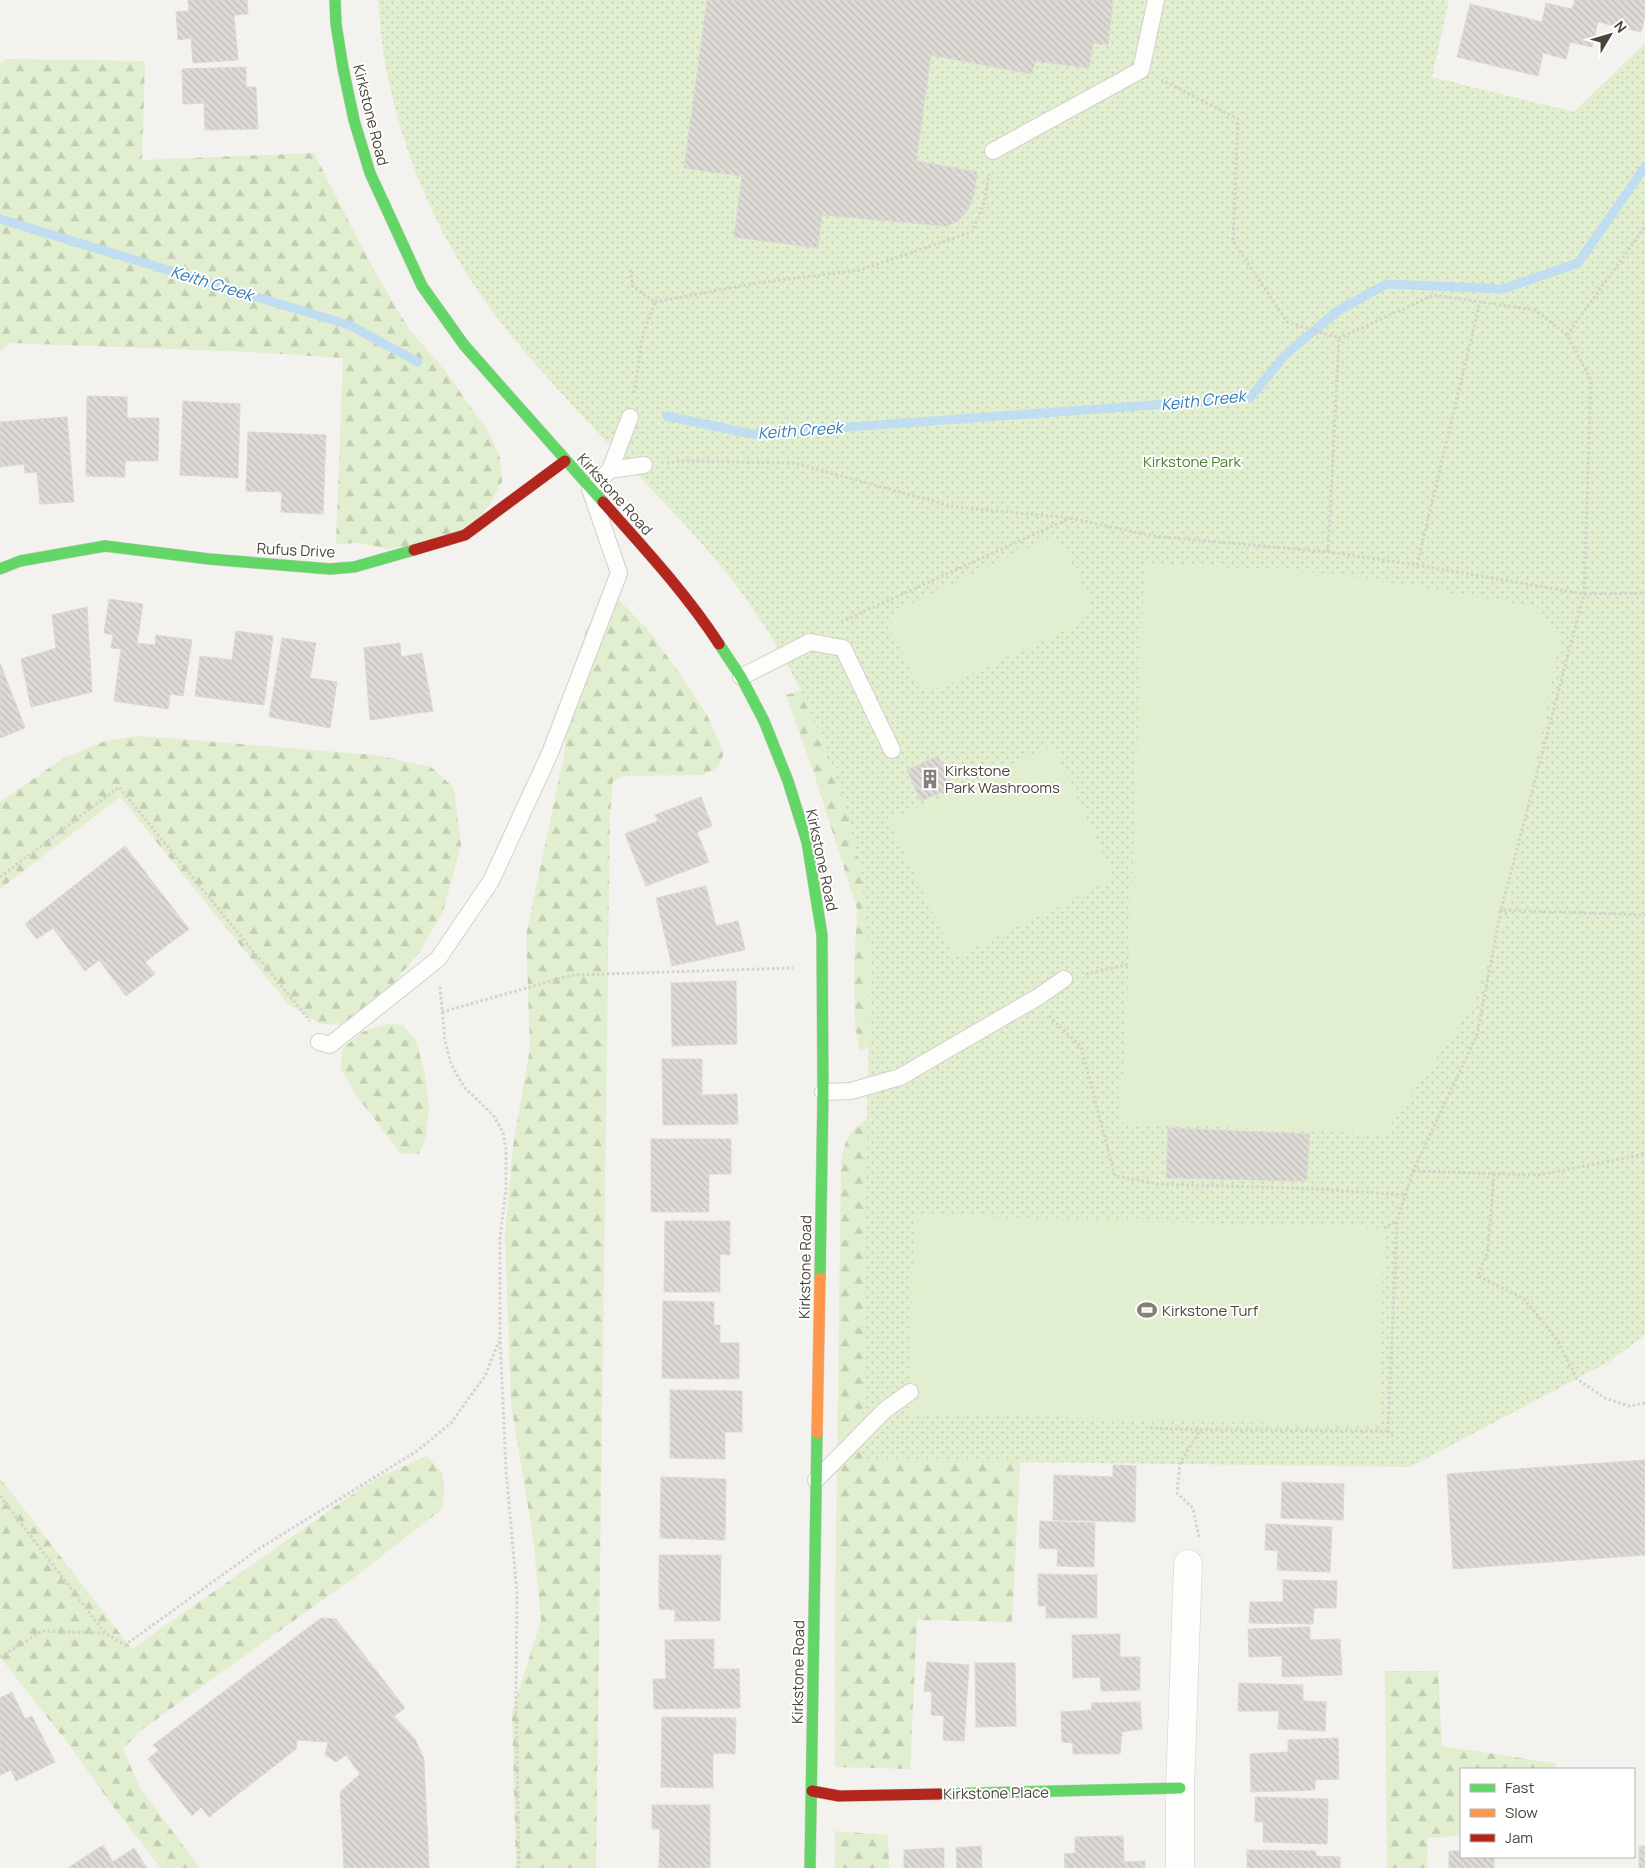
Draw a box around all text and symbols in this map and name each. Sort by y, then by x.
north arrow [1585,10,1635,60]
text: N [1610,17,1631,37]
street label: Kirkstone Road [348,62,394,168]
water label: Keith Creek [168,260,258,307]
water label: Keith Creek [1160,384,1248,415]
water label: Keith Creek [757,416,845,444]
street label: Kirkstone Road [572,448,658,540]
park label: Kirkstone Park [1143,451,1242,472]
street label: Rufus Drive [256,537,336,563]
place label: Kirkstone Park Washrooms [945,760,1060,798]
building icon: Kirkstone Park Washrooms [919,768,941,790]
street label: Kirkstone Road [801,807,843,913]
street label: Kirkstone Road [794,1215,816,1319]
sports icon: Kirkstone Turf [1136,1299,1158,1321]
place label: Kirkstone Turf [1162,1300,1259,1321]
street label: Kirkstone Road [787,1620,809,1724]
legend [1460,1768,1635,1858]
text: Fast [1505,1777,1534,1798]
street label: Kirkstone Place [943,1782,1049,1804]
text: Slow [1505,1802,1538,1823]
text: Jam [1505,1827,1533,1848]

